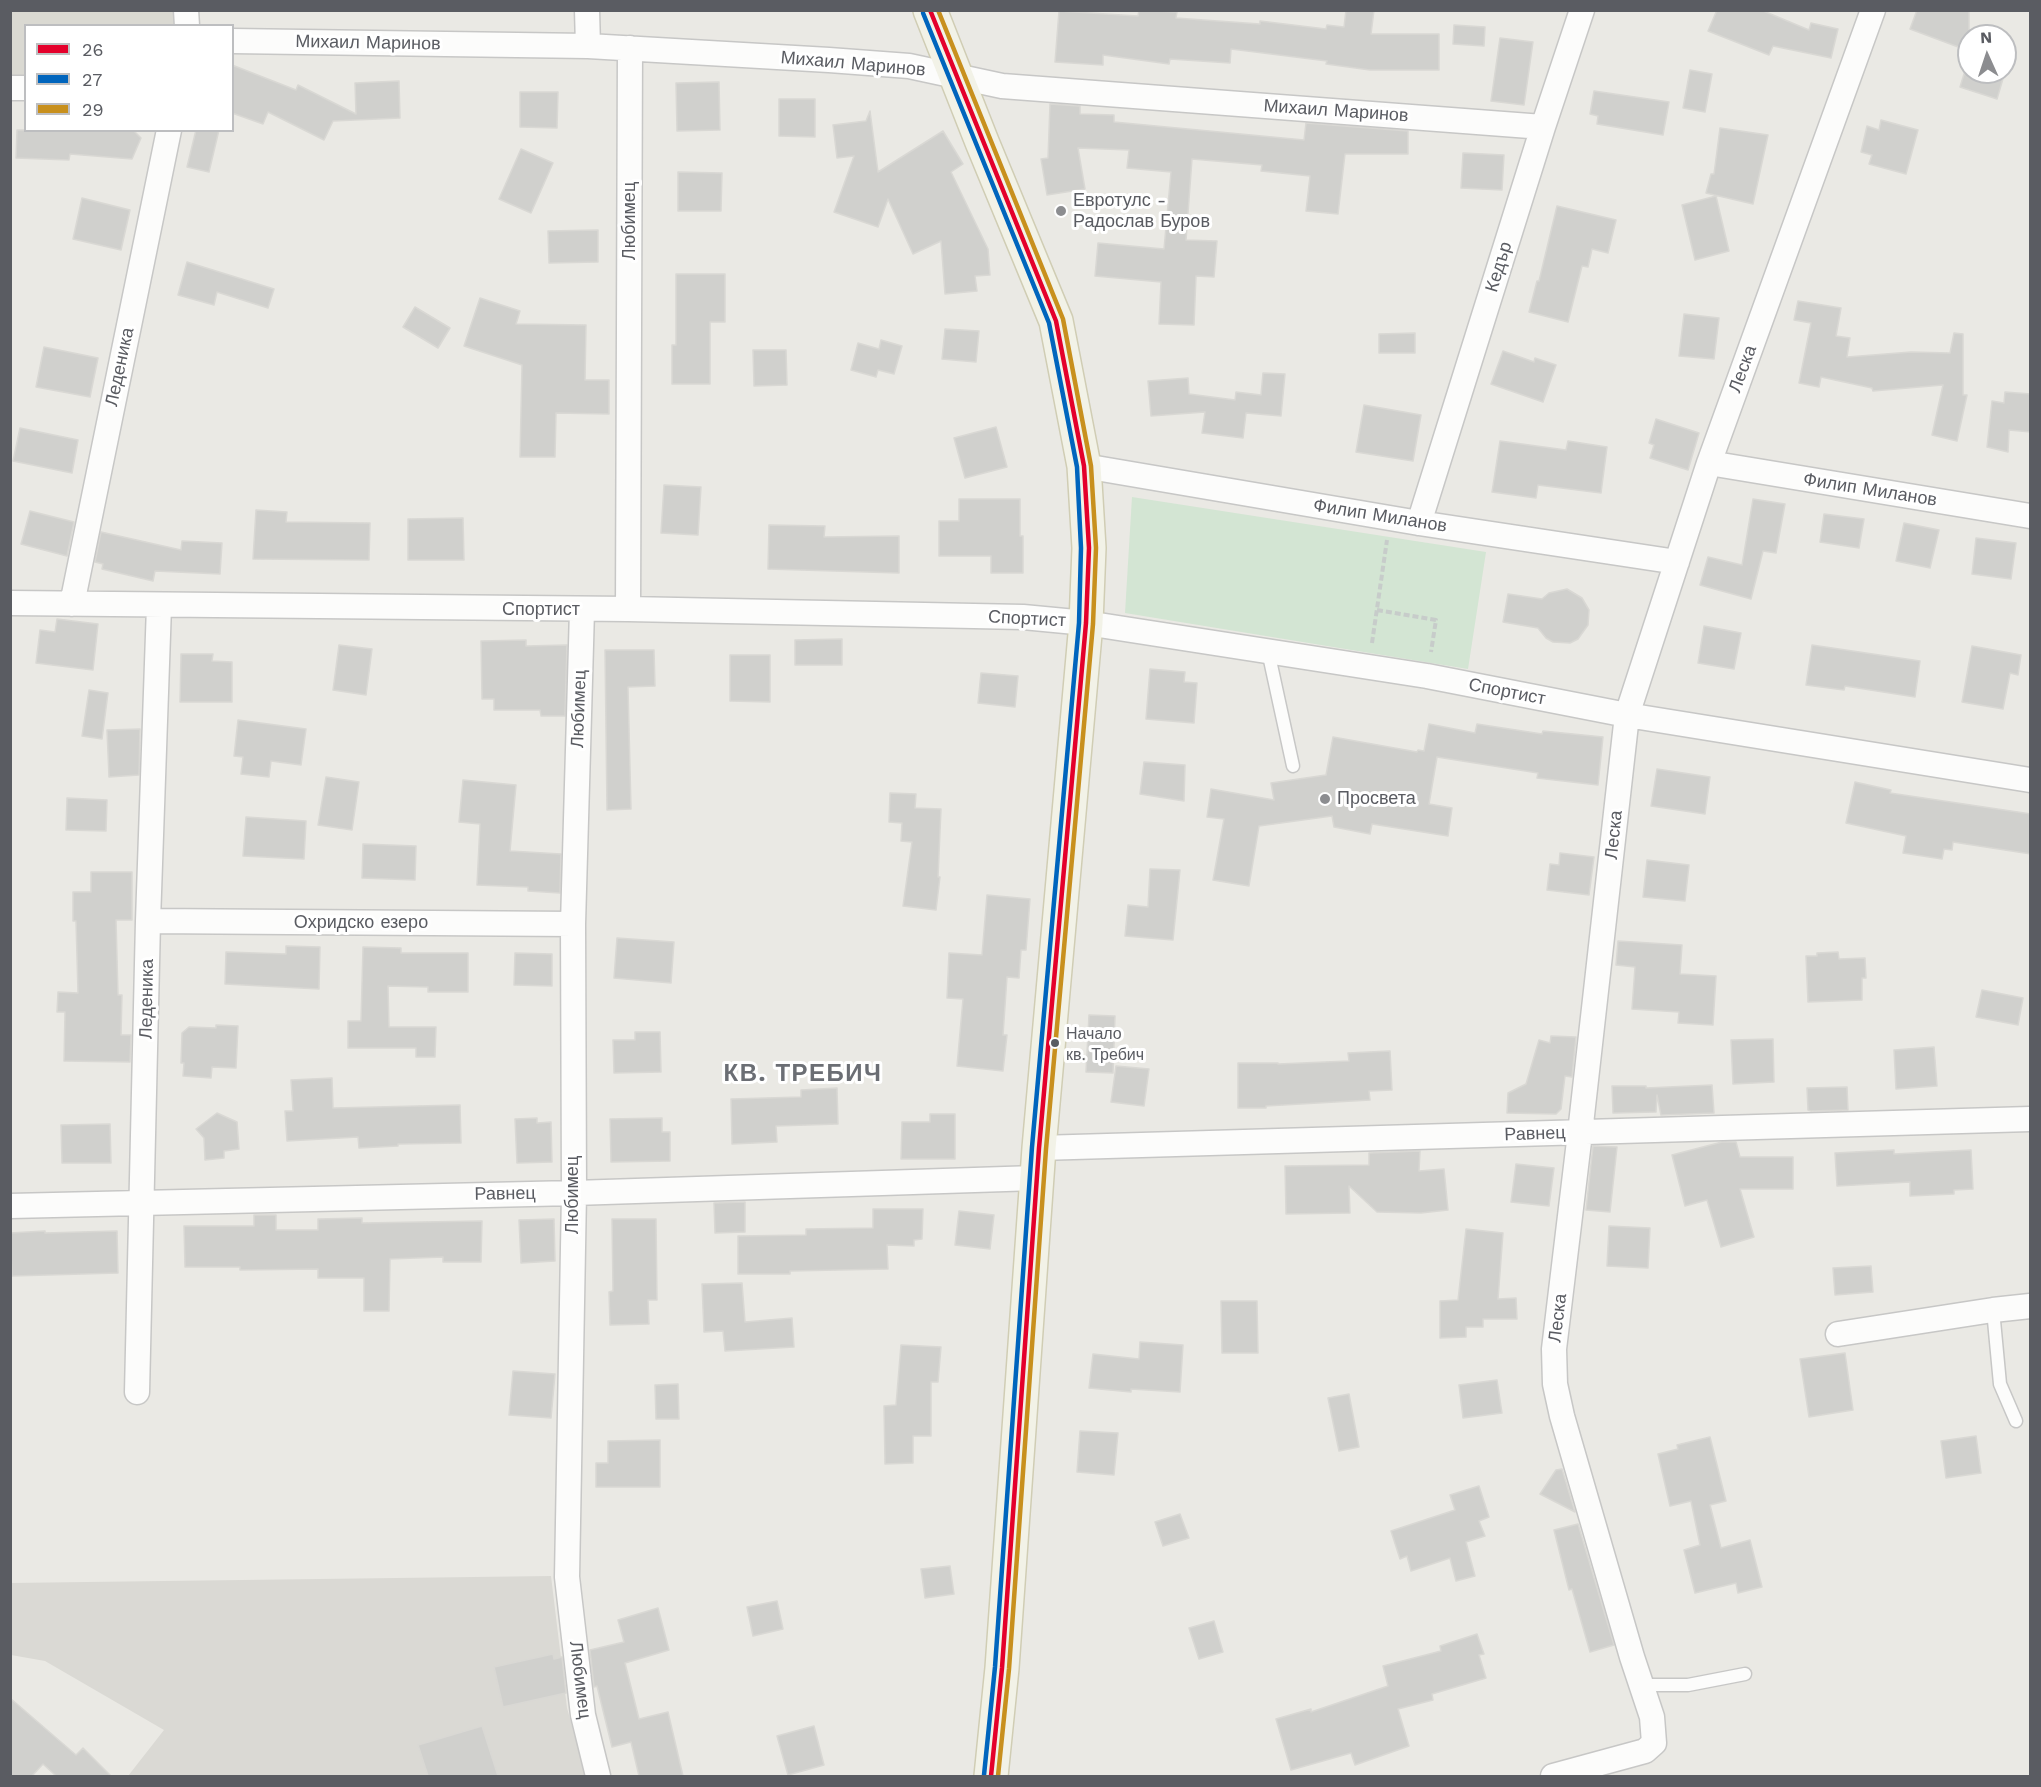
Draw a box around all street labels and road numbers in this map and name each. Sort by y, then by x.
street label: Михаил Маринов [295,31,441,55]
street label: Михаил Маринов [780,47,926,81]
street label: Михаил Маринов [1263,95,1409,127]
street label: Любимец [619,182,641,260]
street label: Кедър [1481,239,1517,295]
street label: Леденика [101,326,139,408]
street label: Леска [1724,342,1762,396]
street label: Филип Миланов [1802,469,1938,511]
street label: Филип Миланов [1312,495,1448,537]
street label: Спортист [502,599,580,621]
street label: Спортист [988,606,1066,632]
street label: Любимец [567,669,591,749]
street label: Спортист [1467,674,1547,710]
street label: Леска [1601,809,1627,861]
street label: Охридско езеро [294,912,428,934]
street label: Леденика [136,959,158,1039]
street label: Равнец [1504,1122,1566,1146]
street label: Любимец [562,1156,584,1234]
street label: Равнец [474,1183,536,1205]
street label: Леска [1544,1292,1572,1344]
street label: Любимец [565,1640,595,1720]

